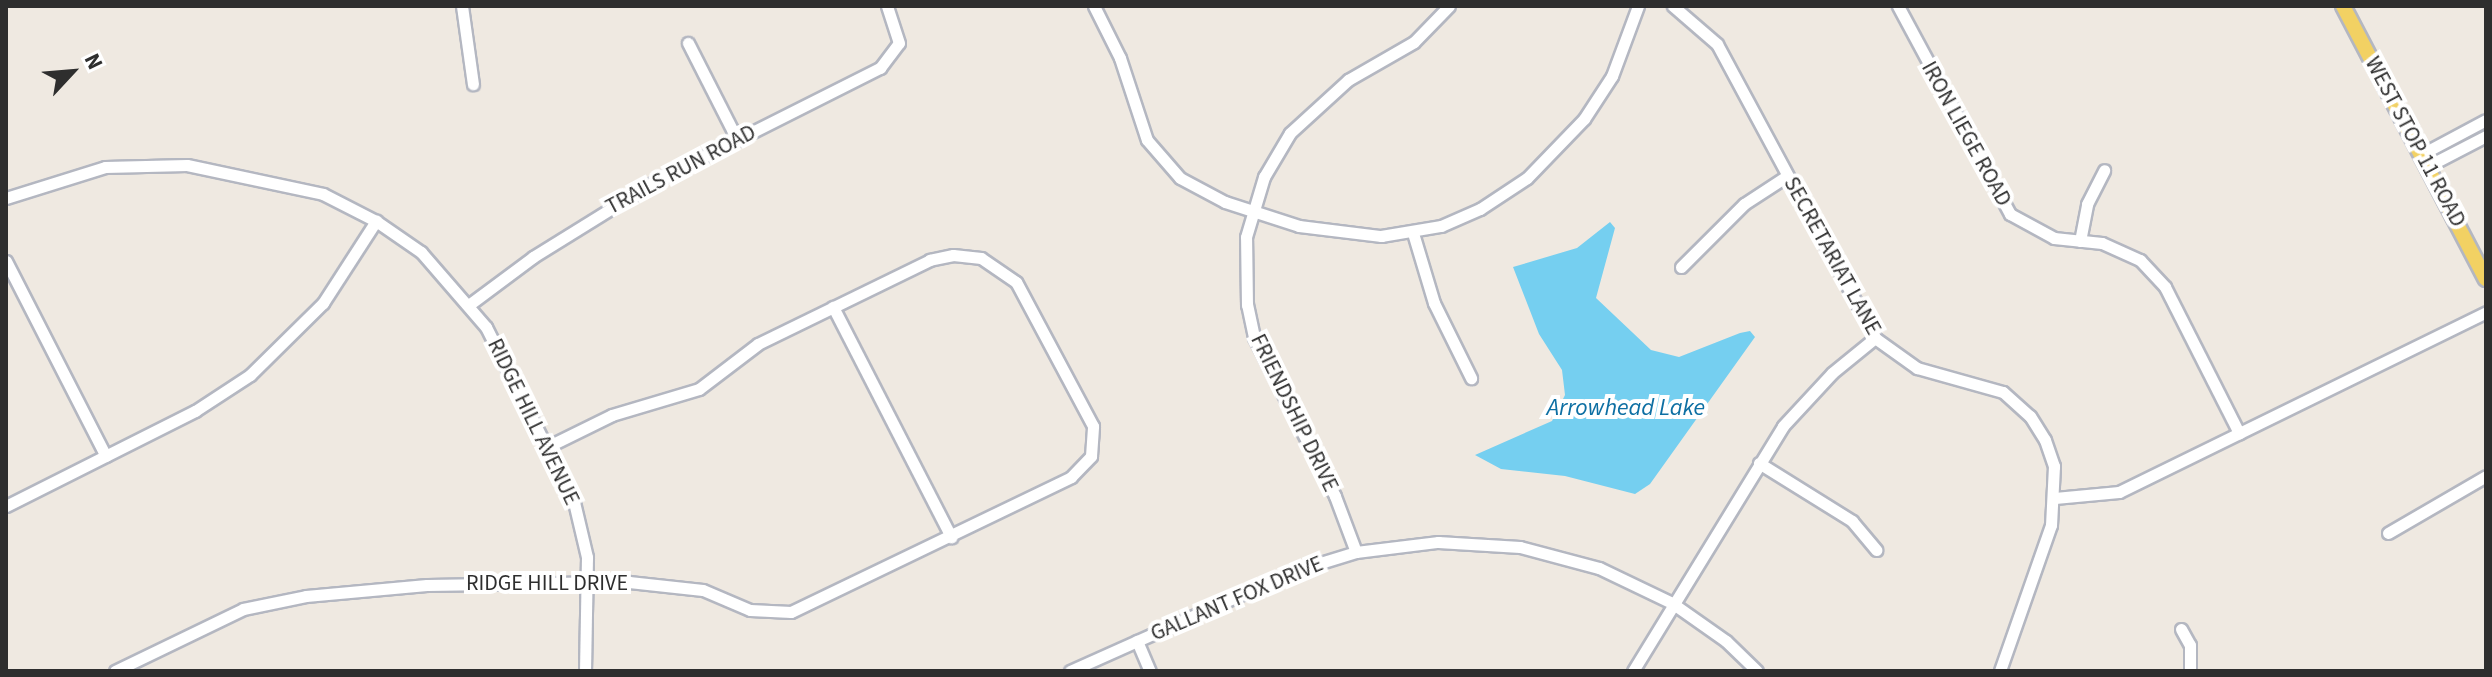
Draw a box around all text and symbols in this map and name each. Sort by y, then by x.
north arrow [32,32,112,112]
text: N [76,48,111,75]
street label: WEST STOP 11 ROAD [2359,52,2471,232]
street label: IRON LIEGE ROAD [1915,57,2017,211]
street label: TRAILS RUN ROAD [602,119,760,221]
street label: SECRETARIAT LANE [1778,172,1886,340]
street label: FRIENDSHIP DRIVE [1244,330,1344,496]
street label: RIDGE HILL AVENUE [481,334,585,510]
water label: Arrowhead Lake [1547,394,1705,422]
street label: GALLANT FOX DRIVE [1147,551,1327,647]
street label: RIDGE HILL DRIVE [466,571,628,597]

